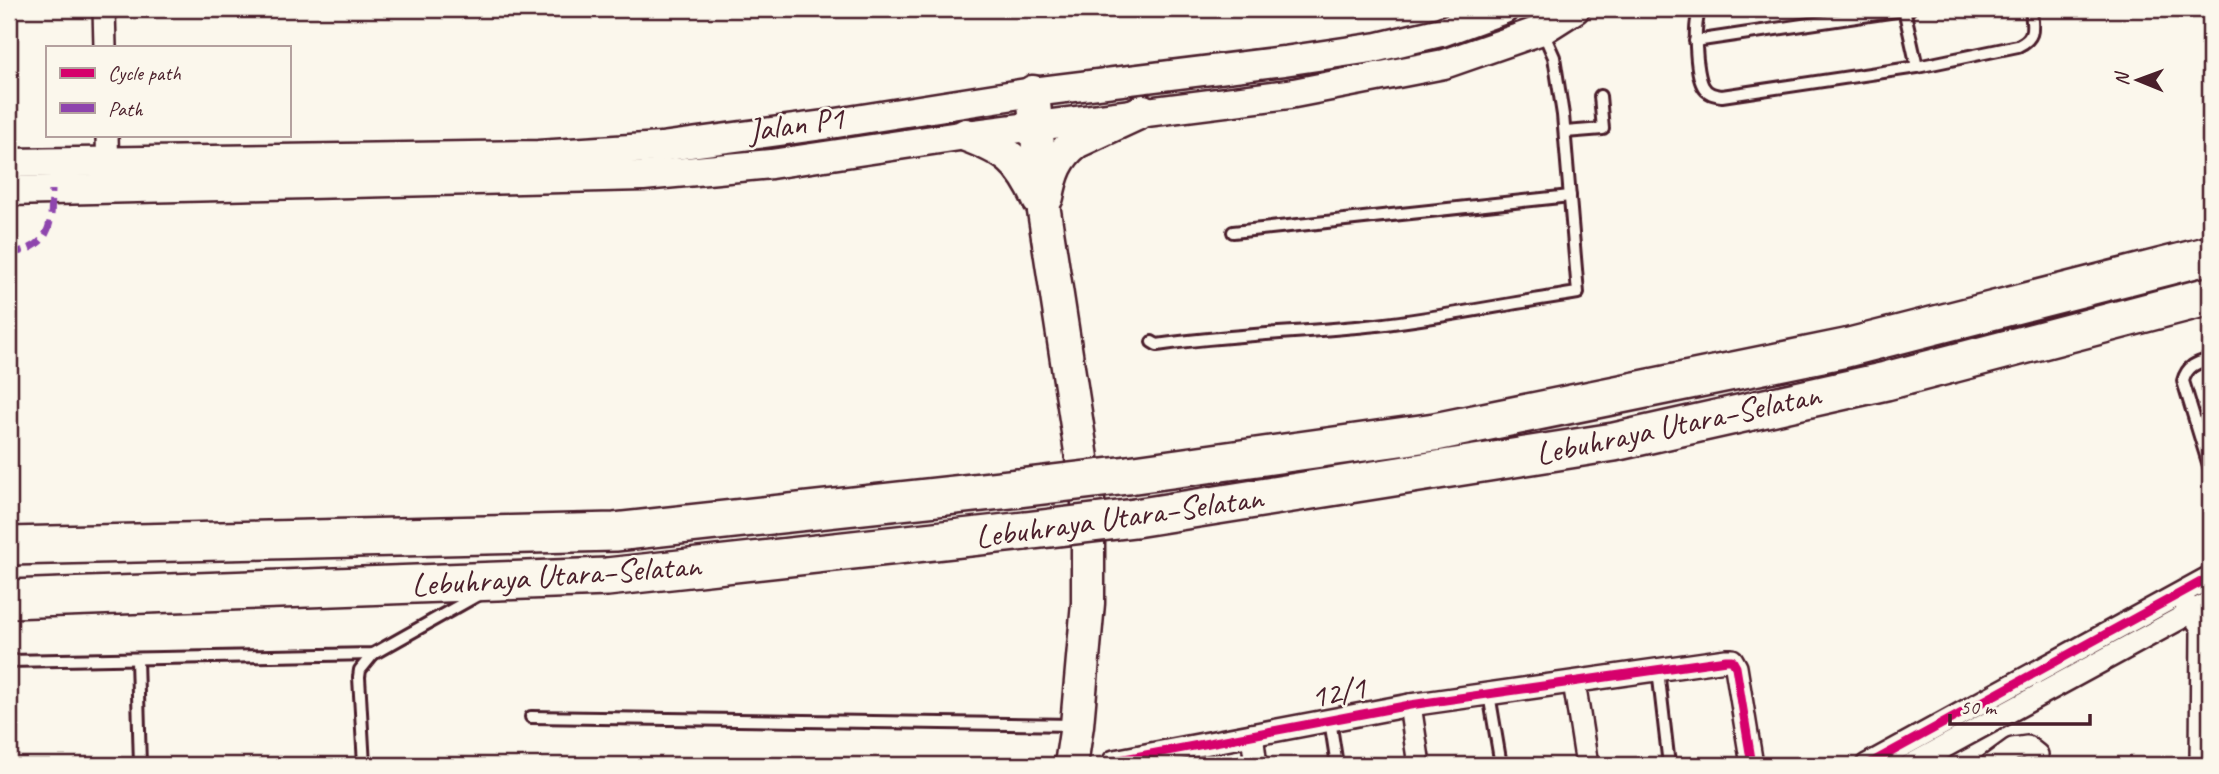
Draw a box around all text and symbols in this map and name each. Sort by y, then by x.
legend [46,46,290,136]
north arrow [2104,46,2174,116]
text: Cycle path [108,60,181,86]
text: N [2110,70,2134,86]
text: Path [108,96,144,122]
street label: Jalan P1 [743,96,849,152]
street label: Lebuhraya Utara–Selatan [1532,373,1826,475]
street label: Lebuhraya Utara–Selatan [973,476,1268,558]
street label: Lebuhraya Utara–Selatan [410,544,704,606]
street label: 12/1 [1307,666,1371,718]
scale bar [1950,683,2090,727]
text: 50 m [1960,694,1998,720]

